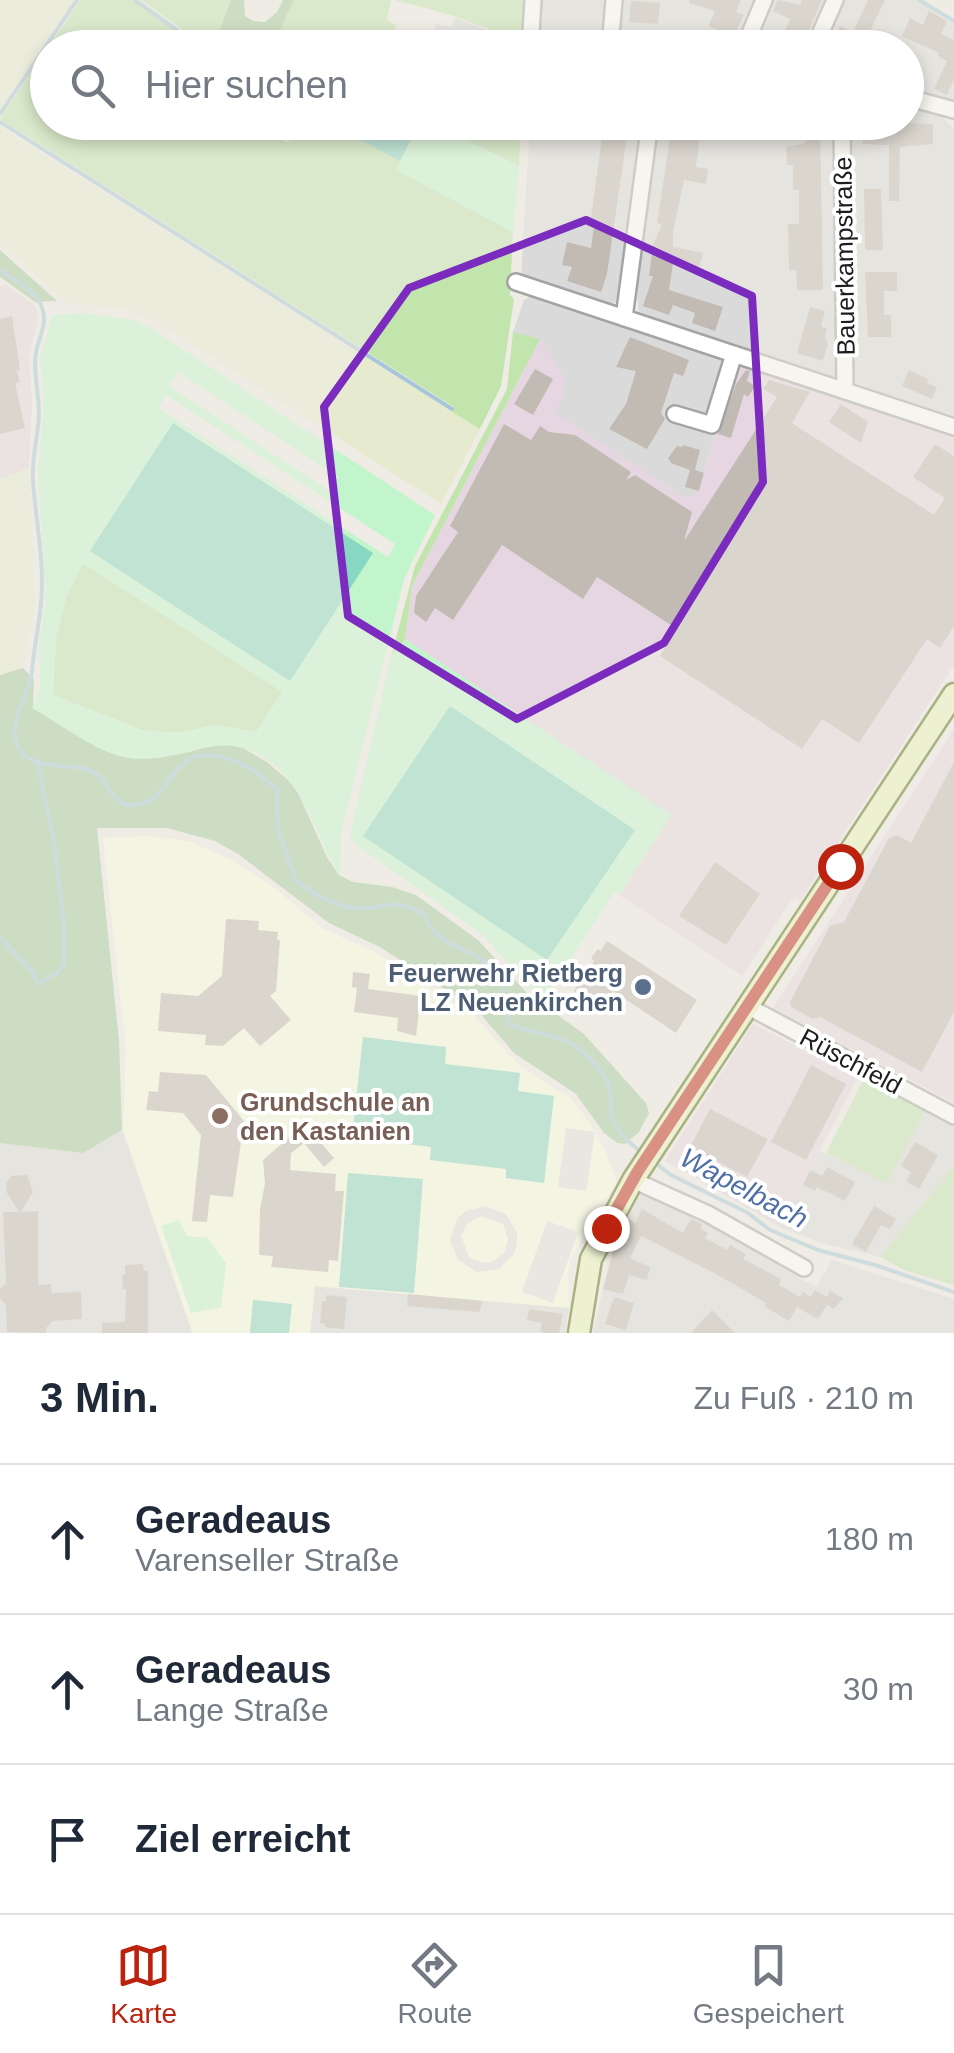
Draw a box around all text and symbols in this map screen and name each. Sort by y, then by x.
search box [30,30,924,140]
icon: search [65,58,120,113]
text: Hier suchen [145,64,348,106]
street label: Bauerkampstraße [828,156,860,356]
route start [818,844,864,890]
place label: Feuerwehr Rietberg LZ Neuenkirchen [388,959,623,1016]
marker: Feuerwehr Rietberg LZ Neuenkirchen [632,976,654,998]
street label: Rüschfeld [795,1023,907,1099]
place label: Grundschule an den Kastanien [240,1088,430,1145]
marker: Grundschule an den Kastanien [209,1105,231,1127]
water label: Wapelbach [675,1142,813,1234]
route end [584,1206,630,1252]
text: 3 Min. [40,1374,159,1421]
text: Zu Fuß · 210 m [694,1380,914,1416]
text: Geradeaus [135,1499,331,1541]
icon: ahead [40,1512,95,1567]
text: 180 m [825,1521,914,1557]
text: Varenseller Straße [135,1542,399,1578]
text: Geradeaus [135,1649,331,1691]
icon: ahead [40,1662,95,1717]
text: 30 m [843,1671,914,1707]
text: Lange Straße [135,1692,329,1728]
icon: arrive [40,1812,95,1867]
text: Ziel erreicht [135,1818,350,1860]
tab: Karte [110,1938,177,2030]
tab: Route [398,1938,472,2030]
tab: Gespeichert [693,1938,844,2030]

